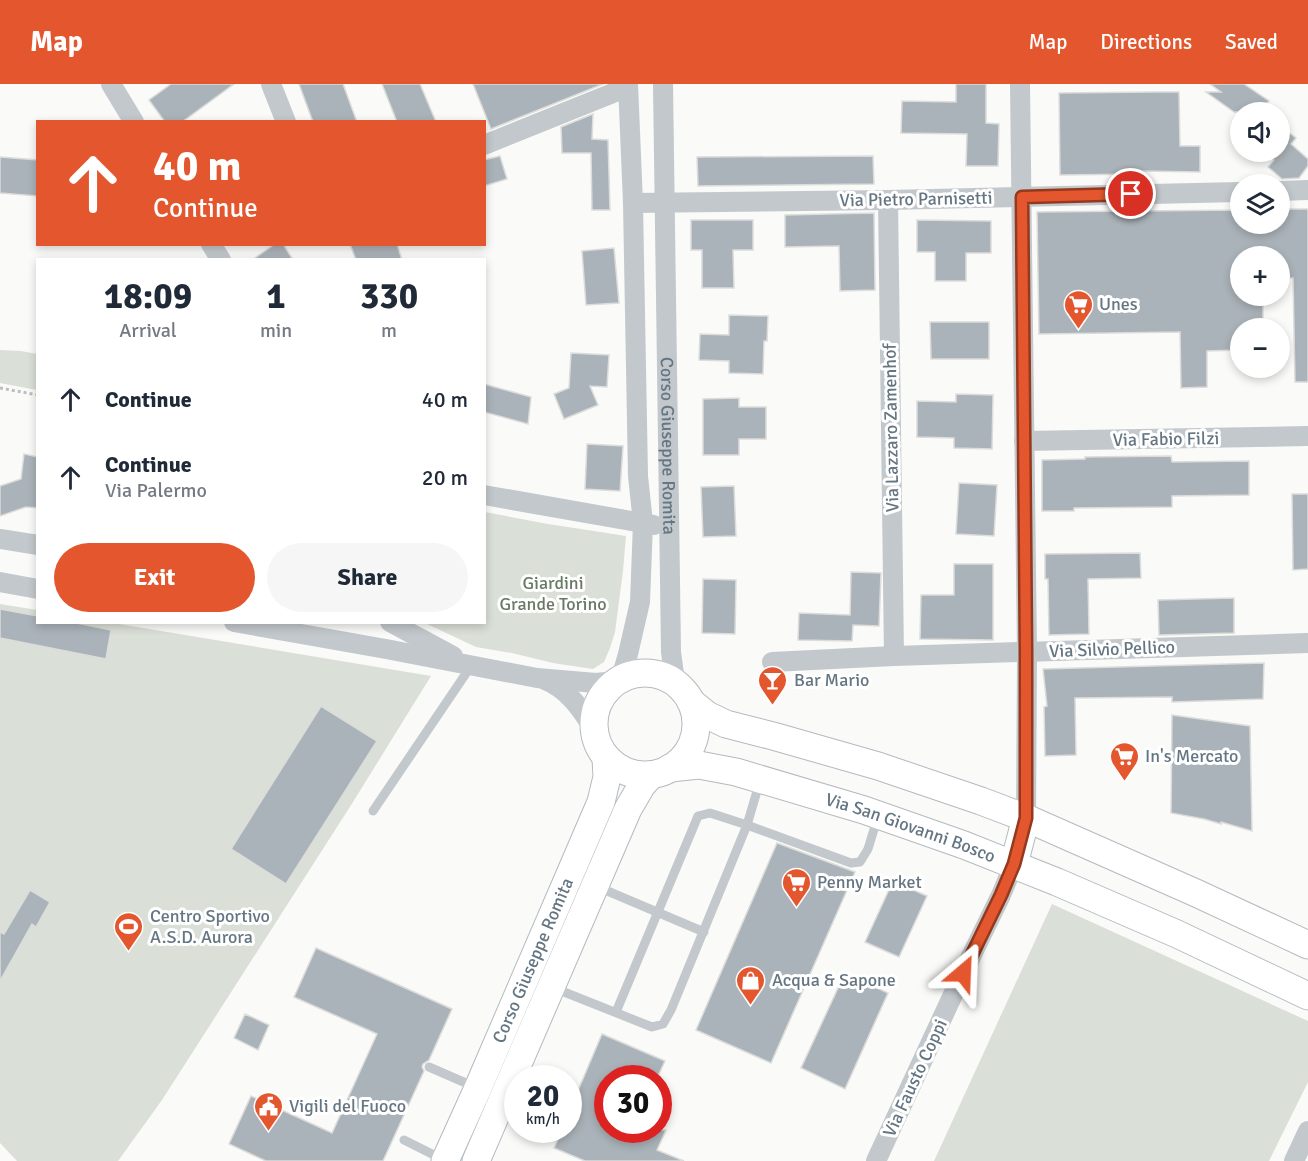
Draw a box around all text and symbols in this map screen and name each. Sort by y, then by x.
text: Map [30,25,83,59]
text: Map [1029,29,1067,55]
text: Directions [1100,29,1192,55]
text: Saved [1225,29,1278,55]
map controls [1230,102,1290,378]
button: sound [1230,102,1290,162]
text: 40 m [153,141,242,192]
icon: ahead [54,144,132,222]
pin [1105,168,1156,219]
button: layers [1230,174,1290,234]
icon: arrive [1114,177,1147,210]
street label: Via Pietro Parnisetti [839,187,993,211]
text: Continue [153,192,258,225]
button: + [1230,246,1290,306]
text: 18:09 [104,274,192,319]
text: 1 [266,274,286,319]
text: 330 [360,274,418,319]
supermarket icon: Unes [1062,288,1094,330]
place label: Unes [1099,293,1138,315]
text: Arrival [119,318,177,343]
text: min [260,318,292,343]
text: m [381,318,397,343]
button: − [1230,318,1290,378]
street label: Via Lazzaro Zamenhof [879,343,903,513]
street label: Corso Giuseppe Romita [656,357,680,535]
icon: ahead [54,383,87,416]
text: Continue [105,386,192,413]
text: 40 m [422,386,468,413]
street label: Via Fabio Filzi [1112,427,1220,451]
text: Continue [105,451,192,478]
icon: ahead [54,461,87,494]
text: 20 m [422,464,468,491]
text: Via Palermo [105,478,207,503]
button: Exit [54,543,255,612]
button: Share [267,543,468,612]
park label: Giardini Grande Torino [499,572,607,615]
street label: Via Silvio Pellico [1049,636,1175,662]
bar icon: Bar Mario [757,664,789,706]
place label: Bar Mario [794,669,869,691]
supermarket icon: In's Mercato [1108,740,1140,782]
place label: In's Mercato [1145,745,1238,767]
street label: Via San Giovanni Bosco [823,788,999,867]
supermarket icon: Penny Market [780,866,812,908]
place label: Penny Market [817,871,922,893]
street label: Corso Giuseppe Romita [488,874,578,1046]
place label: Centro Sportivo A.S.D. Aurora [150,905,270,948]
sports icon: Centro Sportivo A.S.D. Aurora [113,910,145,952]
position arrow [931,941,995,1005]
shop icon: Acqua & Sapone [735,964,767,1006]
place label: Acqua & Sapone [772,969,896,991]
street label: Via Fausto Coppi [878,1016,952,1140]
speed limit sign: 30 [594,1065,672,1143]
text: 20 [527,1078,559,1115]
public building icon: Vigili del Fuoco [252,1090,284,1132]
place label: Vigili del Fuoco [289,1095,406,1117]
text: km/h [526,1110,560,1128]

